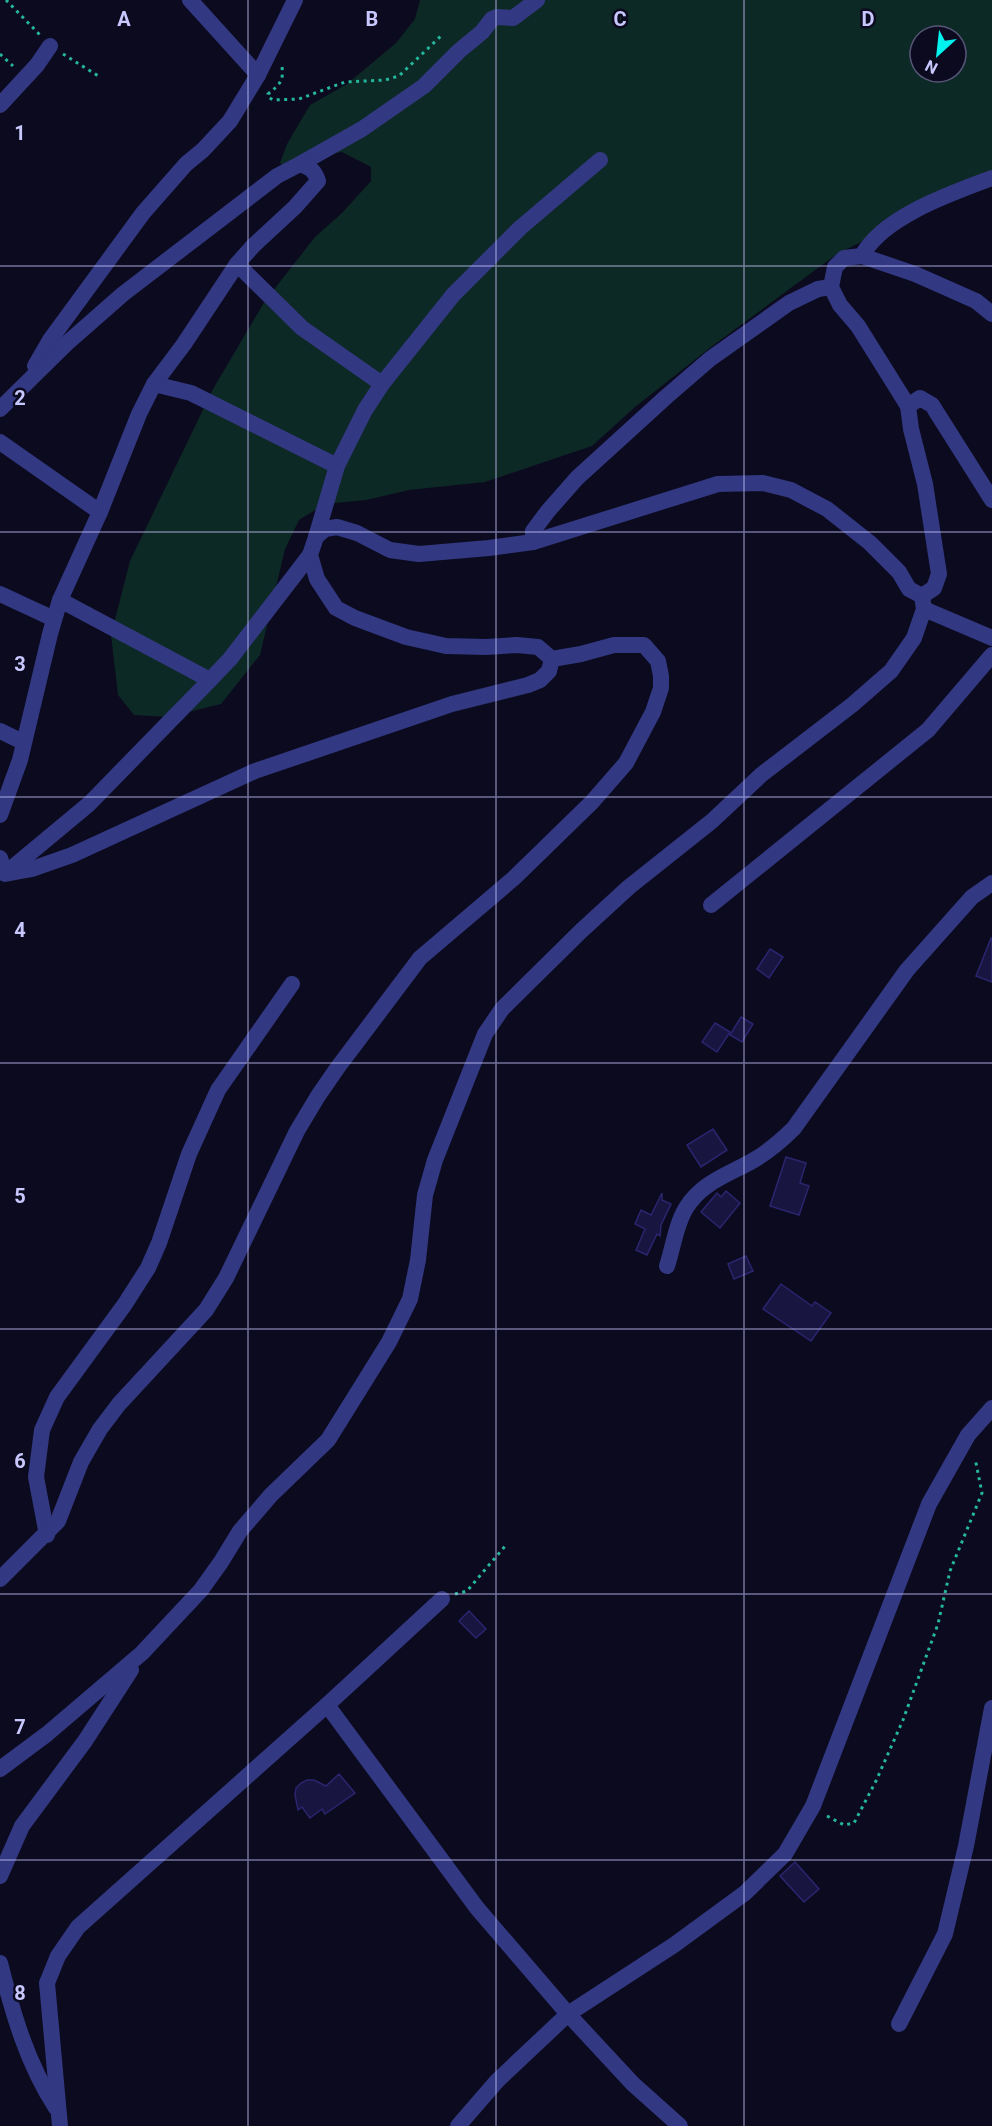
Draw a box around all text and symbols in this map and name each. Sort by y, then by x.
text: A [117,7,131,31]
text: B [366,7,378,31]
text: C [613,7,627,31]
text: D [862,7,875,31]
north arrow [908,24,968,84]
text: N [922,56,941,78]
text: 1 [14,121,26,145]
text: 2 [14,386,26,410]
text: 3 [14,652,26,676]
text: 4 [14,918,26,942]
text: 5 [14,1184,26,1208]
text: 6 [14,1449,26,1473]
text: 7 [14,1715,26,1739]
text: 8 [14,1981,26,2005]

